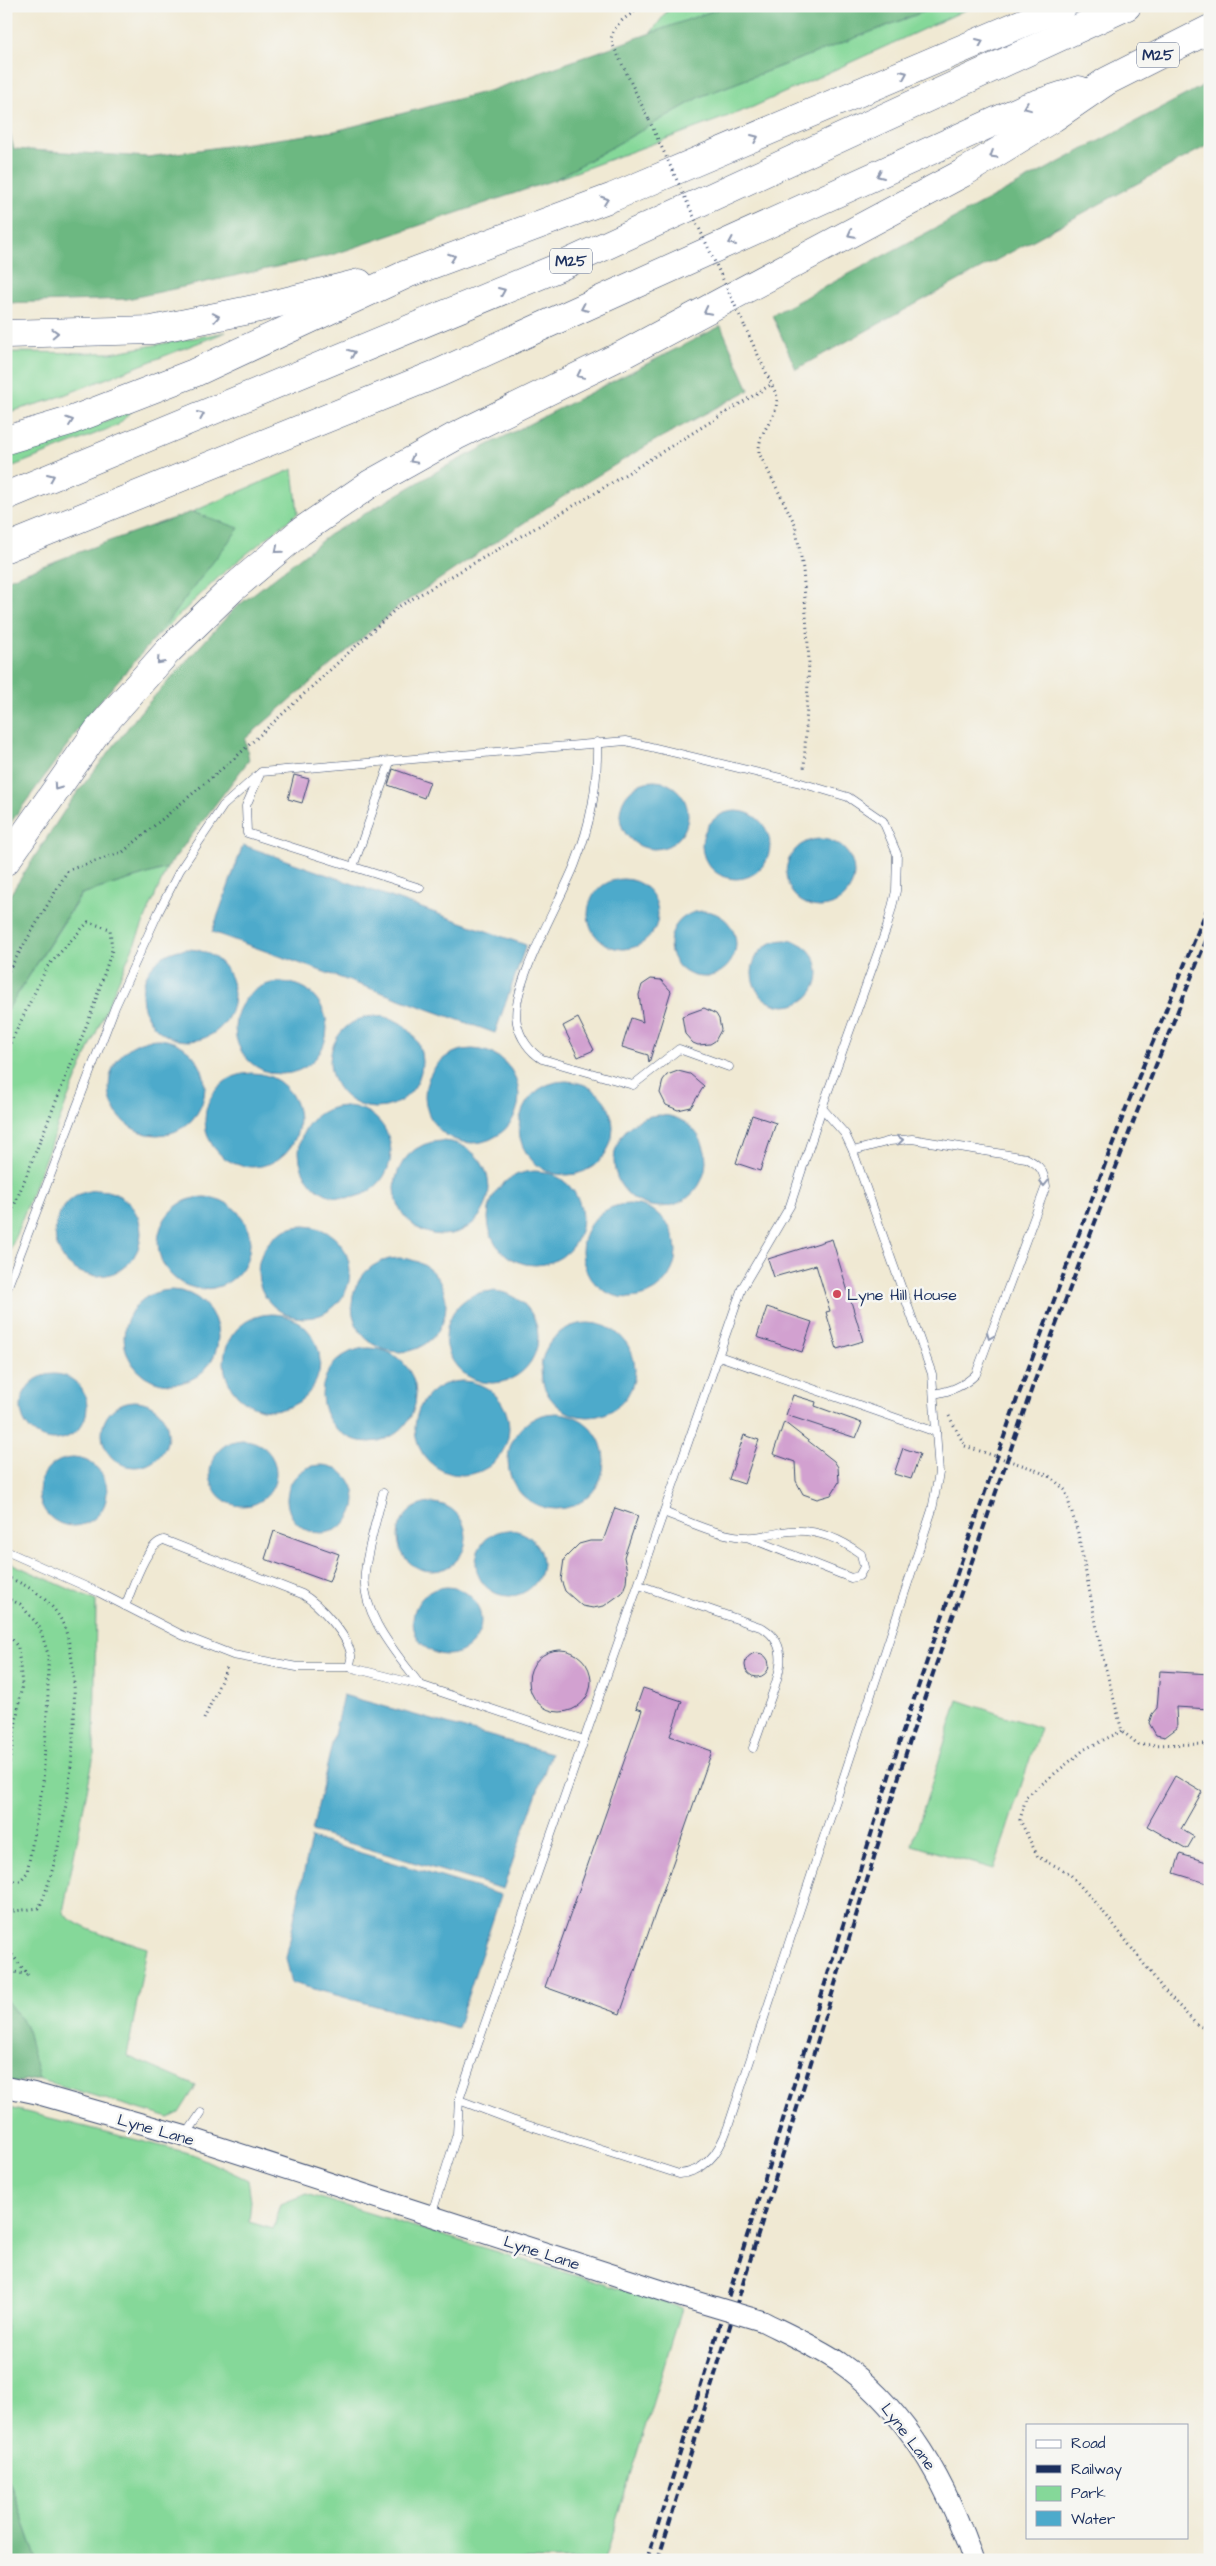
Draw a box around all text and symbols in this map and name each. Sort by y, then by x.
one-way arrow [975,37,984,48]
road number: M25 [1137,42,1179,68]
one-way arrow [899,70,908,81]
one-way arrow [1024,101,1032,111]
one-way arrow [750,133,759,144]
one-way arrow [989,149,998,159]
one-way arrow [876,169,885,179]
one-way arrow [600,196,608,206]
one-way arrow [847,228,856,238]
one-way arrow [728,235,737,246]
road number: M25 [550,248,592,274]
one-way arrow [447,253,456,263]
one-way arrow [497,286,506,297]
one-way arrow [580,302,589,312]
one-way arrow [703,305,712,315]
one-way arrow [212,312,221,323]
one-way arrow [52,328,59,338]
one-way arrow [347,349,355,359]
one-way arrow [577,369,586,379]
one-way arrow [196,411,205,422]
one-way arrow [65,416,73,426]
one-way arrow [410,454,419,464]
one-way arrow [46,473,55,484]
one-way arrow [275,545,284,554]
one-way arrow [157,655,166,664]
one-way arrow [55,781,63,790]
one-way arrow [897,1135,905,1146]
one-way arrow [1039,1180,1050,1188]
place label: Lyne Hill House [847,1284,957,1307]
marker: Lyne Hill House [831,1288,843,1300]
one-way arrow [986,1331,996,1340]
street label: Lyne Lane [115,2109,197,2152]
street label: Lyne Lane [501,2230,583,2277]
street label: Lyne Lane [875,2399,941,2476]
legend [1026,2424,1188,2538]
text: Road [1071,2433,1106,2454]
text: Railway [1071,2459,1122,2481]
text: Park [1071,2483,1106,2504]
text: Water [1071,2509,1115,2530]

